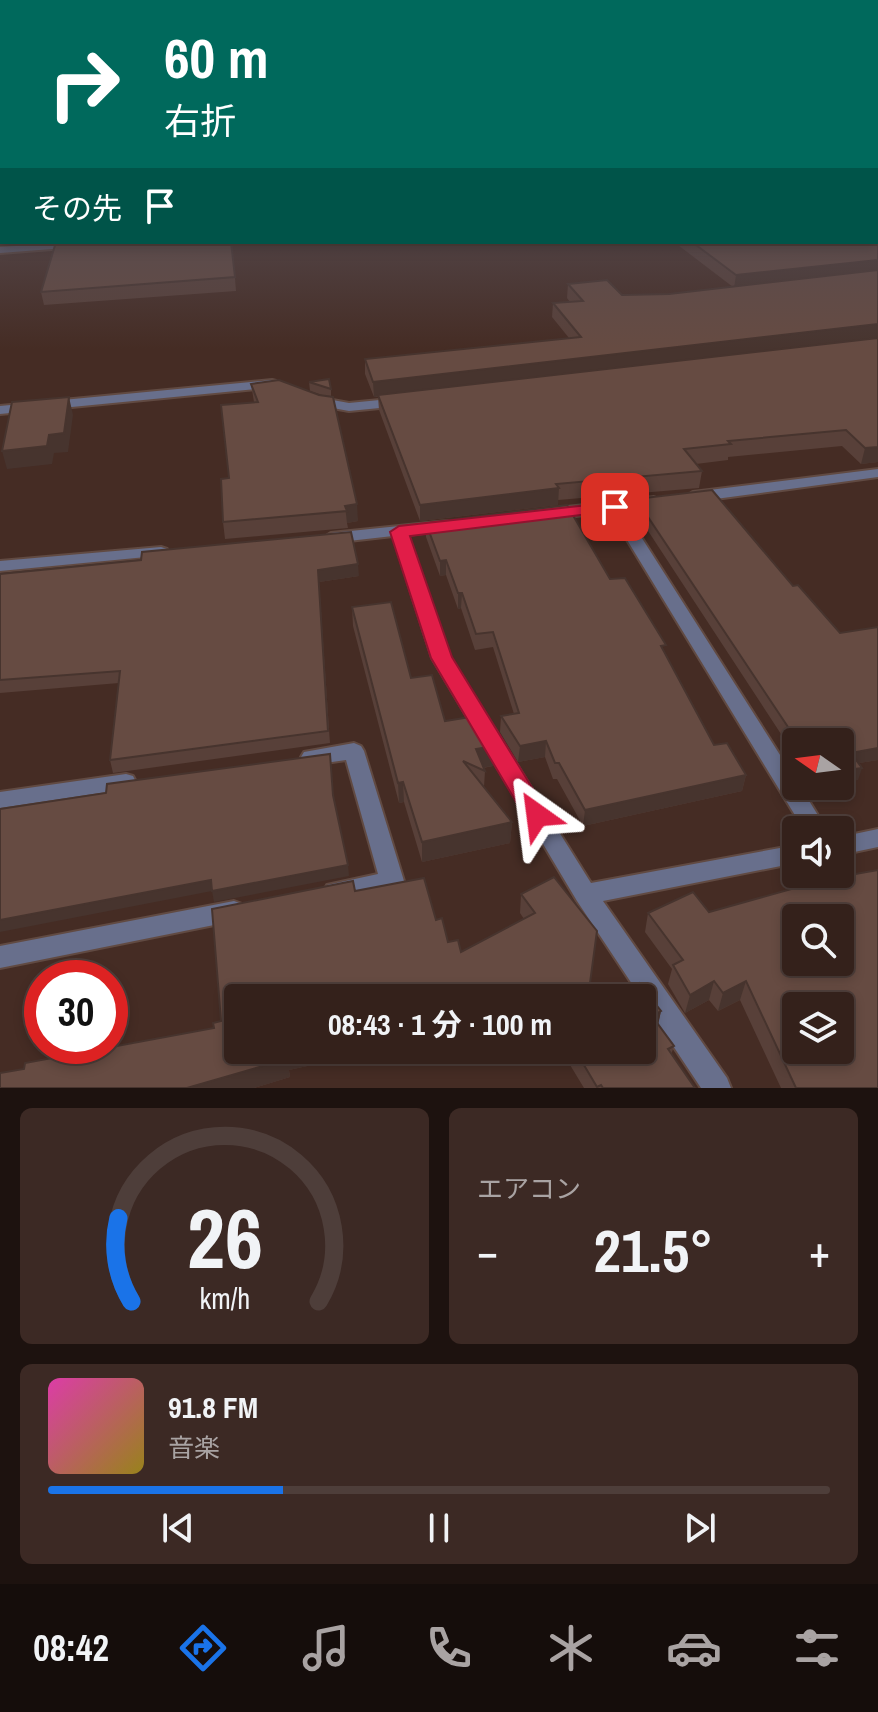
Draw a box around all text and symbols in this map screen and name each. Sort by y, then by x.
text: 60 m [164,20,269,95]
icon: right [32,32,136,136]
text: 右折 [164,97,236,145]
icon: arrive [138,184,182,228]
text: その先 [32,188,122,228]
pin [581,473,649,541]
icon: arrive [593,485,637,529]
north arrow [782,728,854,800]
map controls [782,728,854,1064]
position arrow [495,773,579,857]
button: sound [782,816,854,888]
button: search [782,904,854,976]
speed limit sign: 30 [24,960,128,1064]
button: layers [782,992,854,1064]
text: 08:43 · 1 分 · 100 m [328,1004,552,1044]
text: エアコン [477,1171,581,1206]
text: 26 [187,1182,262,1294]
text: 21.5° [594,1210,713,1291]
text: − [477,1221,498,1281]
text: + [809,1221,830,1281]
text: km/h [199,1279,250,1318]
text: 91.8 FM [168,1387,258,1427]
text: 音楽 [168,1430,220,1465]
icon: previous [156,1506,200,1550]
icon: pause [417,1506,461,1550]
icon: next [678,1506,722,1550]
icon: directions [175,1620,231,1676]
icon: music [298,1620,354,1676]
icon: phone [421,1620,477,1676]
icon: climate [543,1620,599,1676]
icon: car [666,1620,722,1676]
icon: filters [789,1620,845,1676]
text: 08:42 [33,1624,109,1672]

